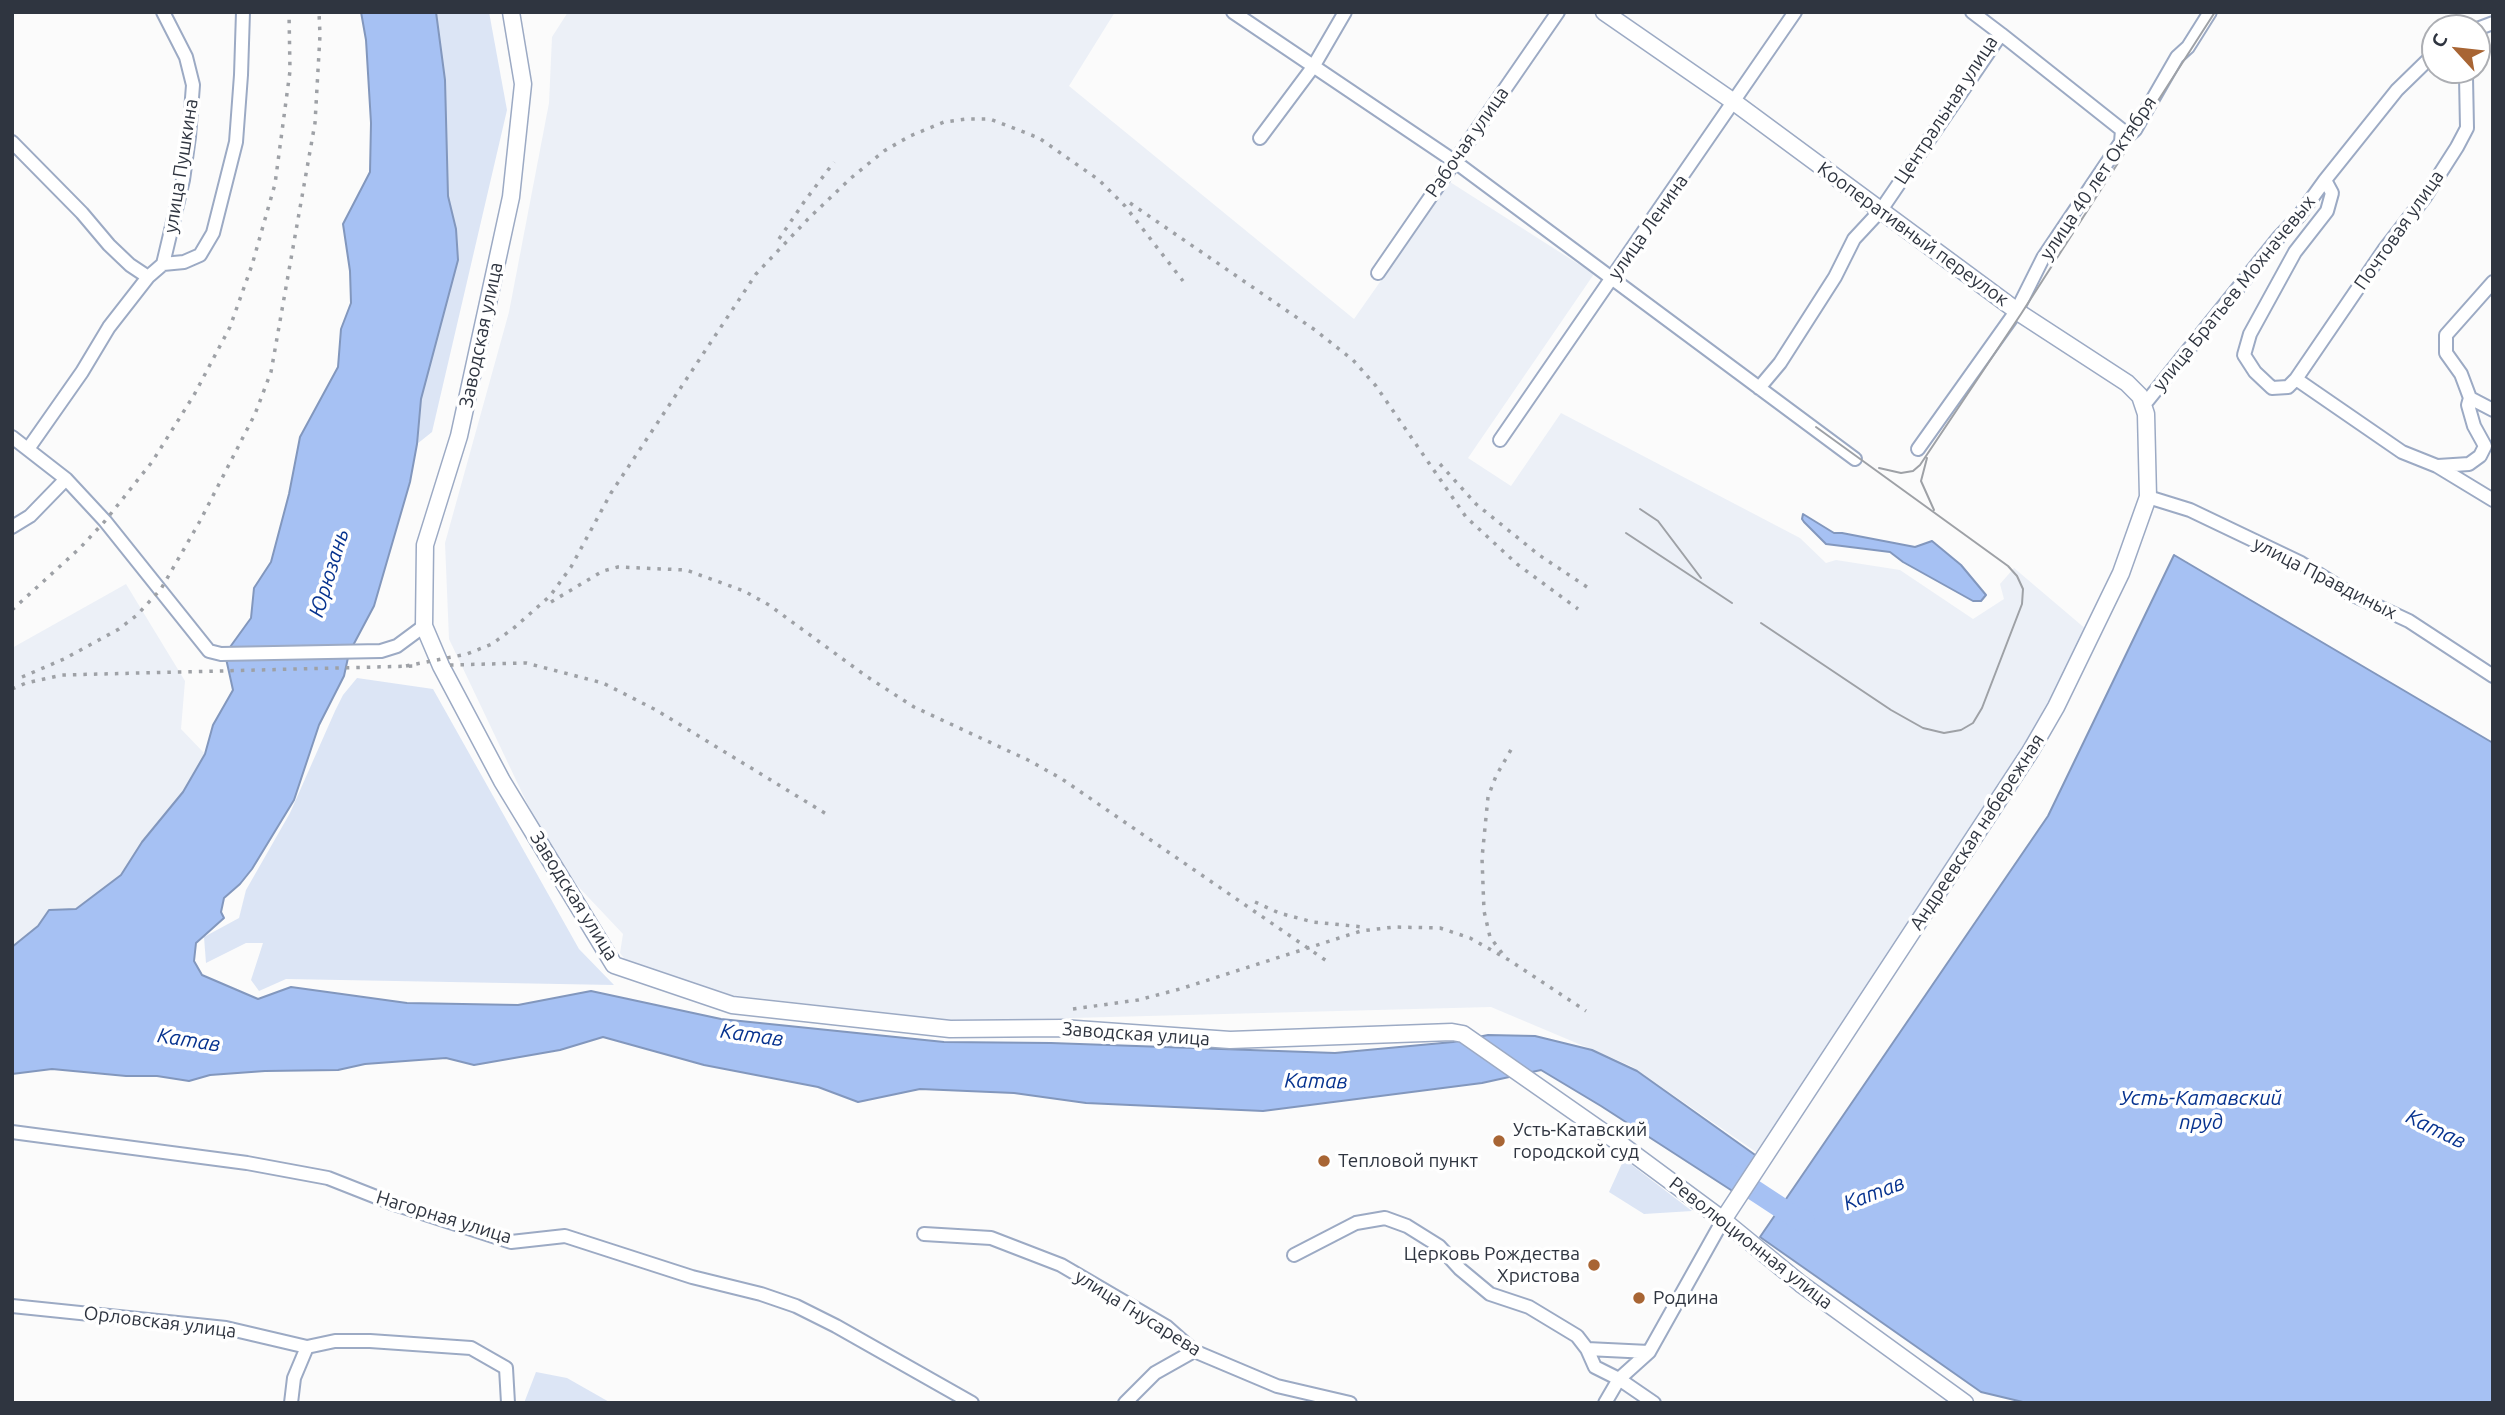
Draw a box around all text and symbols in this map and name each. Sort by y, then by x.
north arrow [2421,14,2491,84]
text: С [2427,30,2452,51]
street label: Центральная улица [1889,31,2003,189]
street label: Рабочая улица [1421,82,1513,202]
street label: улица 40 лет Октября [2035,92,2161,264]
street label: улица Пушкина [159,97,203,235]
street label: Кооперативный переулок [1813,157,2013,311]
street label: Почтовая улица [2349,166,2449,294]
street label: улица Ленина [1603,170,1693,284]
street label: улица Братьев Мохначевых [2148,191,2320,395]
street label: Заводская улица [454,260,508,410]
water label: Юрюзань [304,526,354,620]
street label: улица Правдиных [2249,532,2401,624]
street label: Андреевская набережная [1905,730,2049,934]
street label: Заводская улица [525,827,623,965]
street label: Заводская улица [1061,1017,1211,1051]
water label: Катав [719,1018,785,1052]
water label: Катав [156,1023,222,1057]
water label: Катав [1284,1068,1348,1094]
water label: Усть-Катавский пруд [2120,1085,2282,1135]
water label: Катав [2402,1104,2470,1154]
place label: Усть-Катавский городской суд [1513,1119,1647,1163]
marker: Усть-Катавский городской суд [1491,1133,1507,1149]
place label: Тепловой пункт [1338,1150,1478,1172]
marker: Тепловой пункт [1316,1153,1332,1169]
water label: Катав [1840,1170,1908,1216]
street label: Революционная улица [1665,1172,1837,1314]
street label: Нагорная улица [374,1186,514,1248]
place label: Церковь Рождества Христова [1404,1243,1580,1287]
marker: Церковь Рождества Христова [1586,1257,1602,1273]
street label: улица Гнусарева [1070,1265,1206,1361]
place label: Родина [1653,1287,1719,1309]
marker: Родина [1631,1290,1647,1306]
street label: Орловская улица [82,1301,238,1343]

